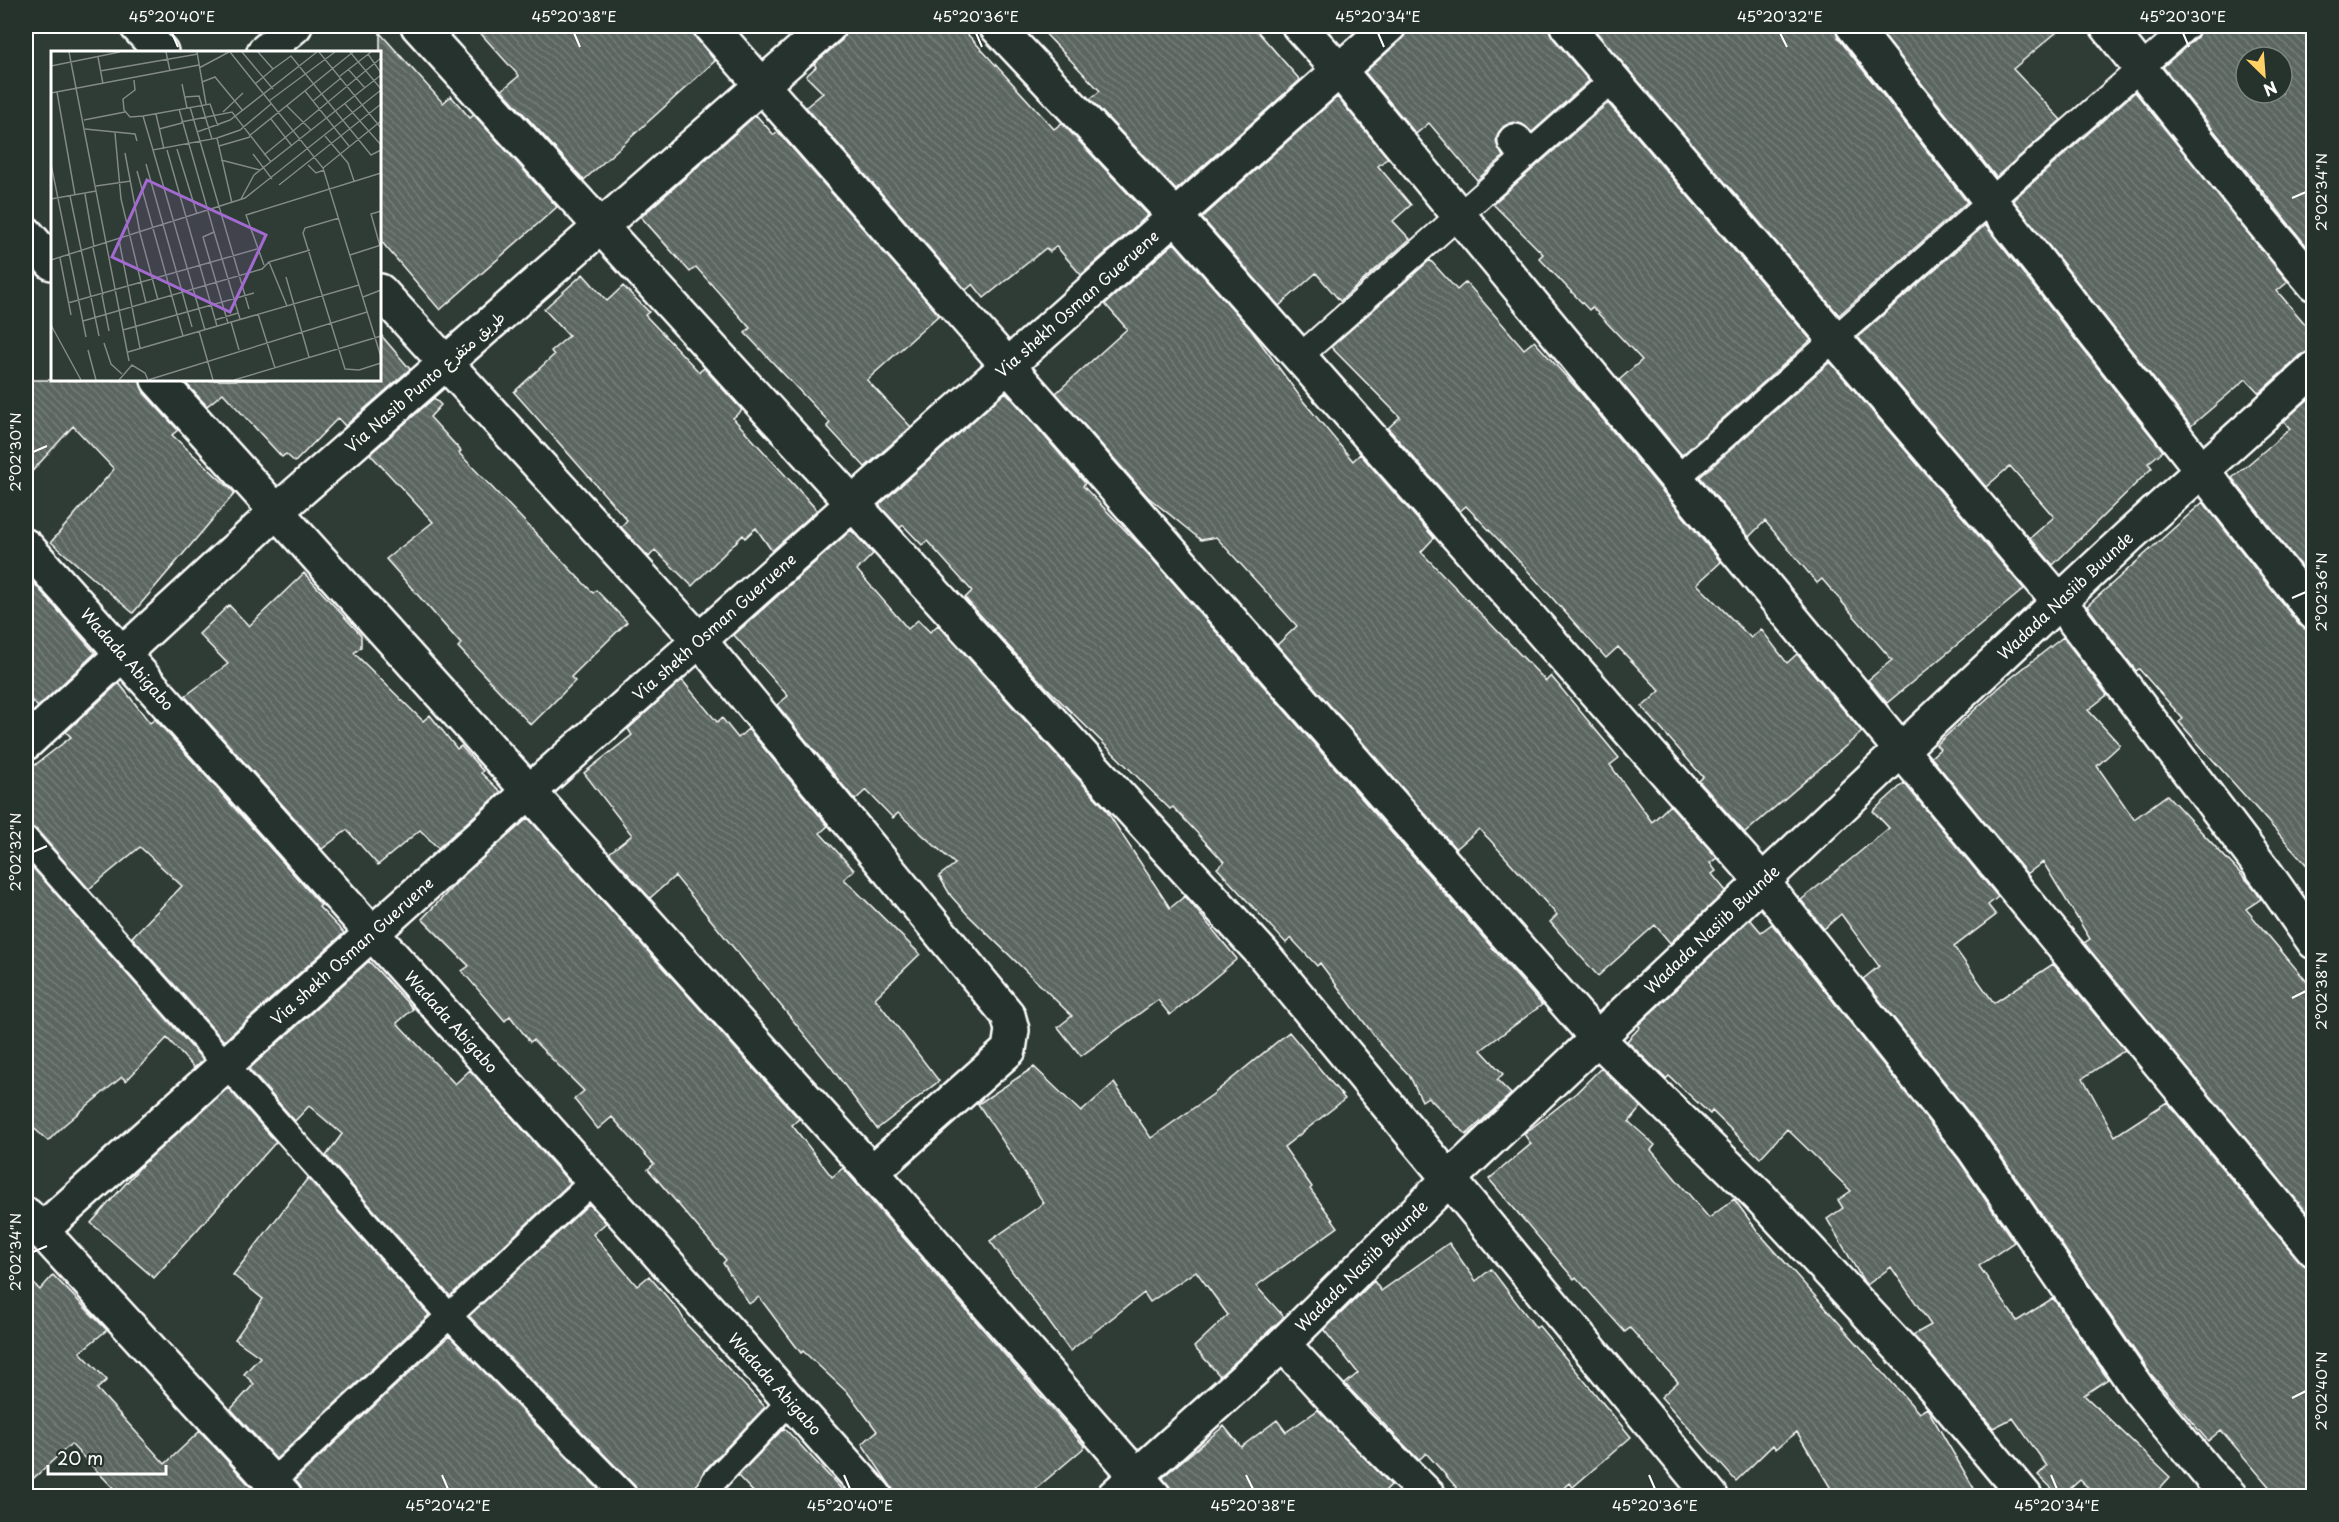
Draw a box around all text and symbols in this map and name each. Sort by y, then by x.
text: 45°20'40"E [129,4,215,27]
text: 45°20'38"E [531,4,617,27]
text: 45°20'36"E [933,4,1019,27]
text: 45°20'34"E [1335,4,1421,27]
text: 45°20'32"E [1737,4,1823,27]
text: 45°20'30"E [2140,4,2226,27]
north arrow [2234,45,2294,105]
inset map [51,51,381,381]
text: N [2260,76,2282,103]
text: 2°02'34"N [2309,153,2332,231]
street label: Via shekh Osman Gueruene [989,224,1163,382]
street label: Via Nasib Punto طريق متفرع [339,305,510,458]
text: 2°02'30"N [3,412,26,492]
street label: Wadada Nasiib Buunde [1992,525,2138,665]
street label: Via shekh Osman Gueruene [626,547,800,706]
text: 2°02'36"N [2309,552,2332,632]
street label: Wadada Abigabo [76,602,180,715]
text: 2°02'32"N [3,813,26,891]
street label: Wadada Nasiib Buunde [1638,858,1784,999]
street label: Via shekh Osman Gueruene [265,871,438,1030]
text: 2°02'38"N [2309,952,2332,1030]
street label: Wadada Abigabo [400,964,504,1078]
street label: Wadada Nasiib Buunde [1289,1194,1433,1337]
text: 2°02'34"N [3,1213,26,1291]
street label: Wadada Abigabo [723,1327,828,1440]
text: 2°02'40"N [2309,1351,2332,1431]
scale bar [48,1438,166,1476]
text: 20 m [57,1444,103,1471]
text: 45°20'42"E [405,1493,491,1516]
text: 45°20'40"E [807,1493,893,1516]
text: 45°20'38"E [1210,1493,1296,1516]
text: 45°20'36"E [1612,1493,1698,1516]
text: 45°20'34"E [2014,1493,2100,1516]

